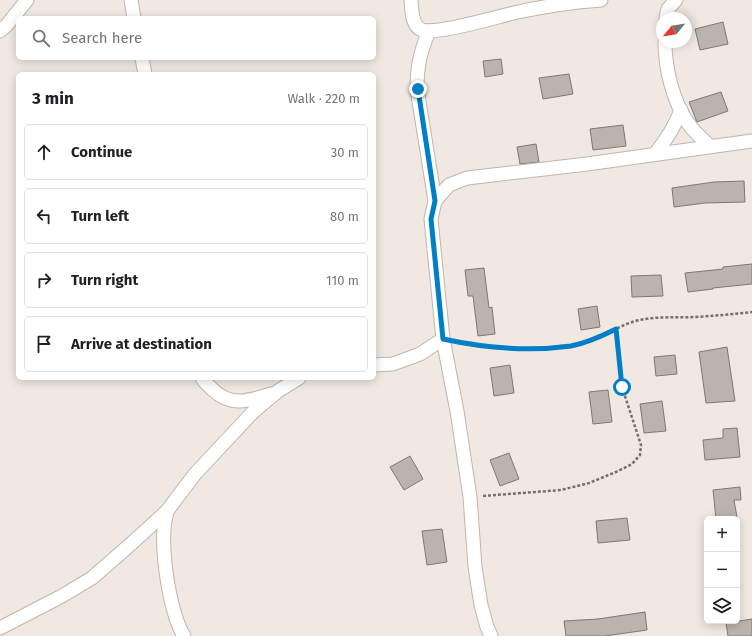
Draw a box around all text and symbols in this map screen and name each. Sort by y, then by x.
north arrow [656,12,692,48]
search box [16,16,376,60]
icon: search [30,27,52,49]
text: Search here [62,29,142,47]
route end [409,80,427,98]
text: 3 min [32,88,74,109]
text: Walk · 220 m [288,91,360,106]
icon: ahead [33,141,55,163]
text: Continue [71,143,132,161]
text: 30 m [331,145,359,160]
icon: left [33,205,55,227]
text: Turn left [71,207,129,225]
text: 80 m [330,209,359,224]
icon: right [33,269,55,291]
text: Turn right [71,271,138,289]
text: 110 m [326,273,359,288]
icon: arrive [33,333,55,355]
text: Arrive at destination [71,335,212,353]
route start [613,378,631,396]
map controls [704,516,740,624]
button: + [704,516,740,552]
button: − [704,552,740,588]
button: layers [704,588,740,624]

